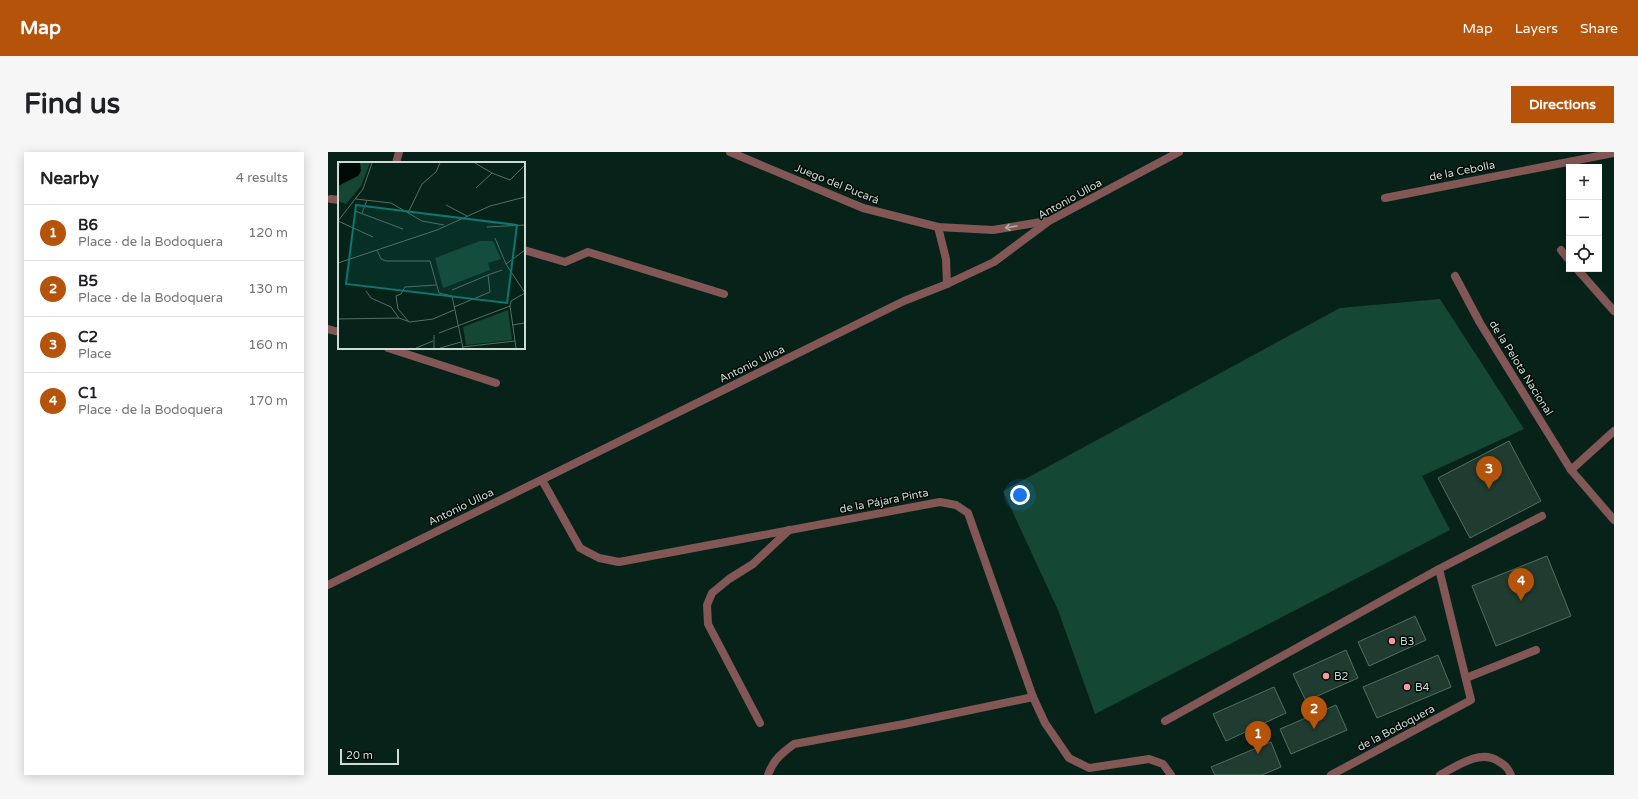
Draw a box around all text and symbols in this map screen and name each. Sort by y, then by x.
text: Map [20,17,61,39]
text: Map [1463,20,1493,37]
text: Layers [1515,20,1558,37]
text: Share [1580,20,1618,37]
button: Directions [1511,86,1614,123]
text: Find us [24,87,120,121]
street label: de la Cebolla [1428,158,1496,184]
street label: Juego del Pucará [793,161,881,207]
inset map [338,162,525,349]
map controls [1566,164,1602,272]
button: + [1566,164,1602,200]
text: Nearby [40,168,99,189]
text: 4 results [236,170,288,186]
street label: Antonio Ulloa [1036,176,1104,222]
button: − [1566,200,1602,236]
text: B6 [78,216,98,234]
one-way arrow [1005,223,1018,231]
text: 1 [49,225,57,241]
text: 120 m [248,225,288,241]
text: Place · de la Bodoquera [78,234,223,250]
button: locate [1566,236,1602,272]
text: B5 [78,272,98,290]
text: 2 [49,281,57,297]
text: 130 m [248,281,288,297]
text: Place · de la Bodoquera [78,290,223,306]
street label: de la Pelota Nacional [1486,318,1556,418]
text: C2 [78,328,98,346]
text: 3 [49,337,57,353]
text: 160 m [248,337,288,353]
street label: Antonio Ulloa [717,343,787,385]
text: Place [78,346,111,362]
text: C1 [78,384,98,402]
text: 4 [49,393,57,409]
text: 170 m [248,393,288,409]
text: Place · de la Bodoquera [78,402,223,418]
pin: 3 [1476,456,1502,489]
your location [1010,485,1030,505]
street label: Antonio Ulloa [426,486,496,528]
street label: de la Pájara Pinta [838,486,930,516]
pin: 4 [1508,568,1534,601]
place label: B3 [1400,635,1415,648]
marker: B3 [1387,636,1397,646]
place label: B2 [1334,670,1349,683]
marker: B2 [1321,671,1331,681]
place label: B4 [1415,681,1430,694]
marker: B4 [1402,682,1412,692]
pin: 2 [1301,696,1327,729]
street label: de la Bodoquera [1355,702,1437,754]
pin: 1 [1245,721,1271,754]
scale bar [340,747,399,766]
text: 20 m [346,749,373,762]

